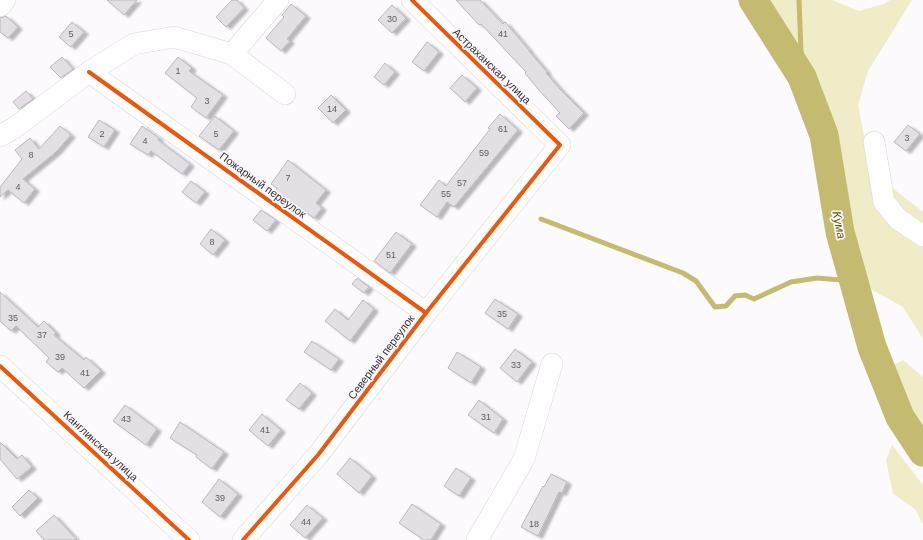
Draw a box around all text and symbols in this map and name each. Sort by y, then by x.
house number: 30 [387,14,397,24]
street label: Астраханская улица [451,26,534,107]
house number: 5 [68,29,74,39]
house number: 41 [498,29,508,39]
house number: 1 [175,66,181,76]
house number: 3 [204,96,210,106]
house number: 14 [327,104,337,114]
house number: 61 [498,124,508,134]
house number: 2 [99,129,105,139]
house number: 5 [213,129,219,139]
house number: 3 [904,133,910,143]
house number: 4 [142,136,148,146]
house number: 59 [479,148,489,158]
house number: 8 [28,150,34,160]
street label: Пожарный переулок [218,150,309,220]
house number: 7 [285,173,291,183]
house number: 57 [457,178,467,188]
house number: 4 [15,182,21,192]
house number: 55 [441,189,451,199]
water label: Кума [829,210,849,240]
house number: 8 [209,237,215,247]
house number: 51 [386,250,396,260]
house number: 35 [497,309,507,319]
street label: Северный переулок [345,312,417,401]
house number: 35 [8,313,18,323]
house number: 37 [37,330,47,340]
house number: 39 [55,352,65,362]
house number: 33 [511,360,521,370]
house number: 41 [80,368,90,378]
street label: Канглинская улица [61,409,141,484]
house number: 31 [481,412,491,422]
house number: 43 [121,414,131,424]
house number: 41 [260,425,270,435]
house number: 39 [215,493,225,503]
house number: 44 [301,517,311,527]
house number: 18 [529,519,539,529]

